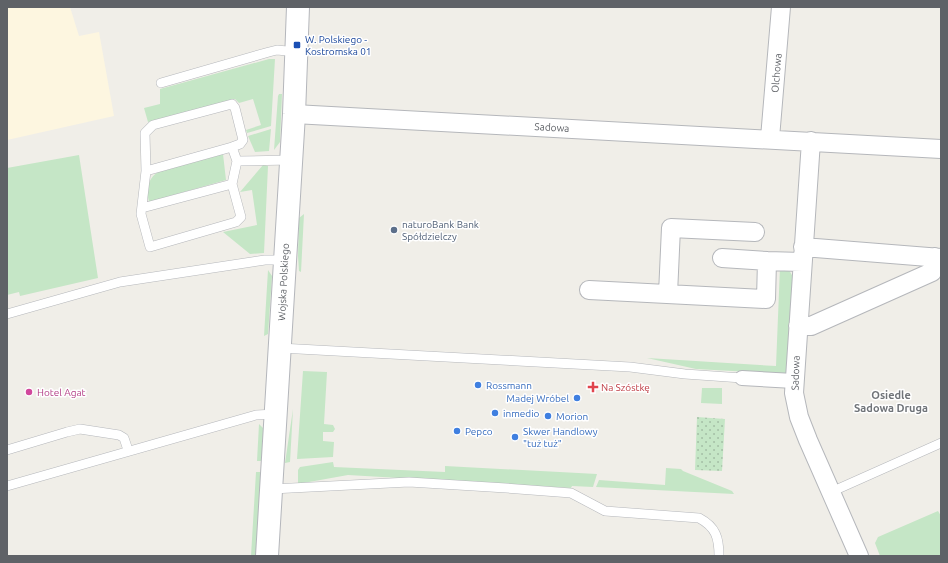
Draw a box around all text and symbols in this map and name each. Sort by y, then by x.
place label: W. Polskiego - Kostromska 01 [305,34,371,57]
marker: W. Polskiego - Kostromska 01 [292,40,302,50]
street label: Olchowa [769,53,784,93]
street label: Sadowa [534,121,570,134]
place label: naturoBank Bank Spółdzielczy [402,219,479,242]
marker: naturoBank Bank Spółdzielczy [389,225,399,235]
street label: Wojska Polskiego [276,243,291,321]
street label: Sadowa [789,355,802,391]
marker: Rossmann [473,380,483,390]
place label: Rossmann [486,380,532,391]
marker: Na Szóstkę [588,382,598,392]
place label: Na Szóstkę [601,382,650,393]
marker: Hotel Agat [24,387,34,397]
place label: Hotel Agat [37,387,86,398]
district label: Osiedle Sadowa Druga [854,389,928,414]
place label: Madej Wróbel [506,393,569,404]
marker: Madej Wróbel [572,393,582,403]
marker: inmedio [490,408,500,418]
place label: inmedio [503,408,540,419]
marker: Morion [543,411,553,421]
place label: Morion [556,411,588,422]
marker: Pepco [452,426,462,436]
place label: Pepco [465,426,493,437]
place label: Skwer Handlowy "tuż tuż" [523,426,598,449]
marker: Skwer Handlowy "tuż tuż" [510,432,520,442]

